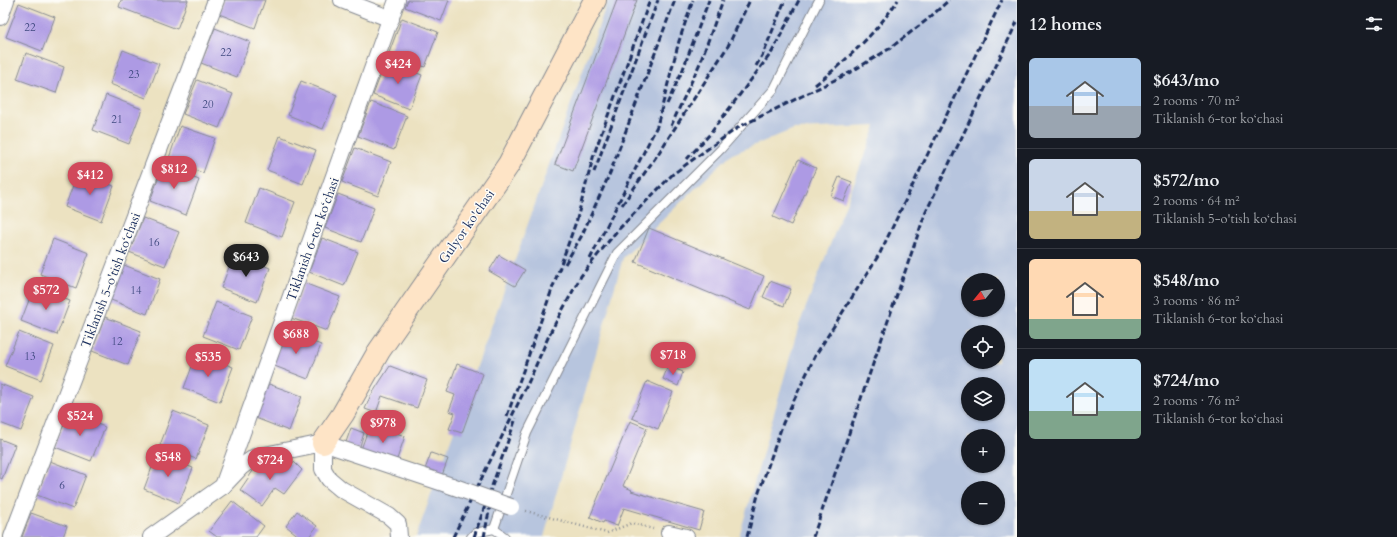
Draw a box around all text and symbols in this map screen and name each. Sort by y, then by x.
text: 12 homes [1029,13,1102,36]
icon: filters [1363,13,1385,35]
house number: 22 [24,20,36,35]
house number: 22 [220,45,232,60]
pin: $424 [374,51,422,85]
text: $424 [385,55,411,73]
house number: 23 [128,67,140,82]
text: $643/mo [1153,69,1219,92]
icon: home [1061,74,1109,122]
text: 2 rooms · 70 m² [1153,92,1240,110]
house number: 20 [202,97,214,112]
text: Tiklanish 6-tor ko‘chasi [1153,110,1283,128]
house number: 21 [111,112,123,127]
pin: $812 [150,156,198,190]
text: $812 [161,160,187,178]
pin: $412 [66,162,114,196]
text: $412 [77,166,103,184]
text: $572/mo [1153,169,1219,192]
street label: Tiklanish 6-tor ko‘chasi [282,175,344,304]
icon: home [1061,175,1109,223]
street label: Gulyor ko'chasi [435,186,499,267]
text: 2 rooms · 64 m² [1153,192,1240,210]
street label: Tiklanish 5-o'tish ko‘chasi [77,210,145,351]
text: Tiklanish 5-o'tish ko‘chasi [1153,210,1297,228]
house number: 16 [148,235,160,250]
pin: $643 [222,244,270,278]
text: $643 [233,248,259,266]
text: $548/mo [1153,269,1219,292]
north arrow [961,273,1005,317]
map controls [961,273,1005,525]
icon: home [1061,275,1109,323]
pin: $572 [22,277,70,311]
text: $572 [33,281,59,299]
house number: 14 [130,283,142,298]
text: 3 rooms · 86 m² [1153,292,1240,310]
text: Tiklanish 6-tor ko‘chasi [1153,310,1283,328]
pin: $688 [272,321,320,355]
text: $688 [283,325,309,343]
button: locate [961,325,1005,369]
house number: 12 [111,334,123,349]
pin: $718 [649,342,697,376]
pin: $535 [184,344,232,378]
text: $718 [660,346,686,364]
text: $535 [195,348,221,366]
house number: 13 [24,349,36,364]
text: $724/mo [1153,369,1219,392]
icon: home [1061,375,1109,423]
button: layers [961,377,1005,421]
text: 2 rooms · 76 m² [1153,392,1240,410]
pin: $524 [56,403,104,437]
text: $524 [67,407,93,425]
pin: $978 [359,410,407,444]
text: Tiklanish 6-tor ko‘chasi [1153,410,1283,428]
text: $978 [370,414,396,432]
button: + [961,429,1005,473]
pin: $548 [144,444,192,478]
pin: $724 [246,447,294,481]
text: $548 [155,448,181,466]
text: $724 [257,451,283,469]
house number: 6 [59,478,65,493]
button: − [961,481,1005,525]

